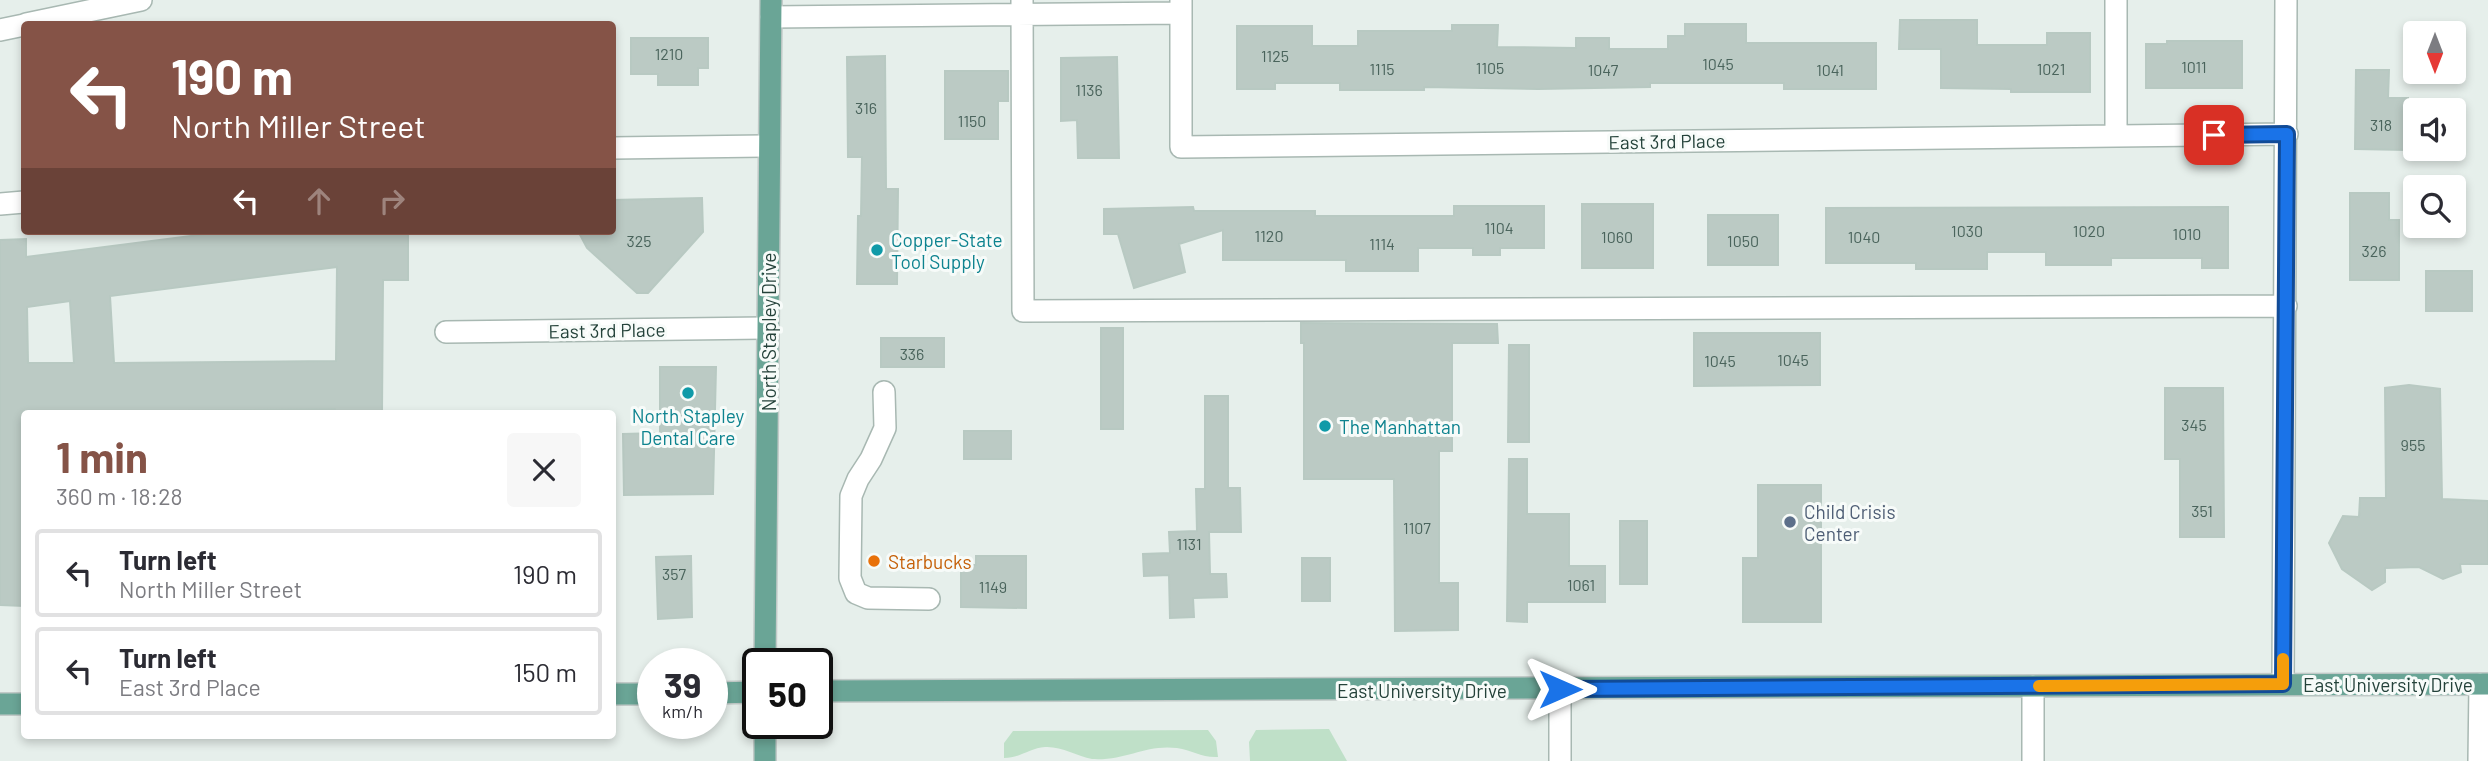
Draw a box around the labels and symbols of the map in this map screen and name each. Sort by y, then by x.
north arrow [2403,21,2466,84]
house number: 1210 [655,44,683,63]
house number: 1125 [1261,46,1289,65]
house number: 1045 [1702,54,1734,73]
house number: 1011 [2181,57,2207,76]
house number: 1105 [1476,58,1504,77]
house number: 1115 [1369,59,1395,78]
house number: 1021 [2037,59,2065,78]
house number: 1047 [1588,60,1619,79]
house number: 1041 [1816,60,1844,79]
house number: 1136 [1075,80,1103,99]
house number: 316 [855,98,877,117]
pin [2184,105,2244,165]
house number: 1150 [958,111,986,130]
house number: 318 [2370,115,2392,134]
street label: East 3rd Place [1608,128,1726,154]
house number: 1104 [1484,218,1514,237]
house number: 1030 [1951,221,1983,240]
house number: 1020 [2073,221,2105,240]
house number: 1010 [2173,224,2201,243]
house number: 1120 [1255,226,1283,245]
house number: 1060 [1601,227,1633,246]
house number: 1040 [1848,227,1880,246]
place label: Copper-State Tool Supply [891,228,1003,273]
house number: 325 [626,231,652,250]
house number: 1050 [1727,231,1759,250]
house number: 1114 [1369,234,1395,253]
house number: 326 [2361,241,2387,260]
marker: Copper-State Tool Supply [869,242,885,258]
street label: North Stapley Drive [757,253,780,411]
street label: East 3rd Place [548,317,666,343]
house number: 336 [900,344,924,363]
house number: 1045 [1777,350,1809,369]
house number: 1045 [1704,351,1736,370]
marker: North Stapley Dental Care [680,385,696,401]
place label: North Stapley Dental Care [632,404,745,449]
place label: The Manhattan [1339,415,1461,438]
house number: 345 [2181,415,2207,434]
marker: The Manhattan [1317,418,1333,434]
house number: 955 [2401,435,2425,454]
place label: Child Crisis Center [1804,500,1896,545]
house number: 351 [2191,501,2213,520]
marker: Child Crisis Center [1782,514,1798,530]
house number: 1107 [1403,518,1431,537]
house number: 1131 [1177,534,1201,553]
place label: Starbucks [888,550,972,573]
marker: Starbucks [866,553,882,569]
house number: 357 [662,564,686,583]
house number: 1061 [1567,575,1595,594]
house number: 1149 [979,577,1007,596]
speed limit sign: 50 [742,648,833,739]
position arrow [1523,652,1597,726]
street label: East University Drive [2303,673,2473,696]
street label: East University Drive [1337,679,1507,702]

